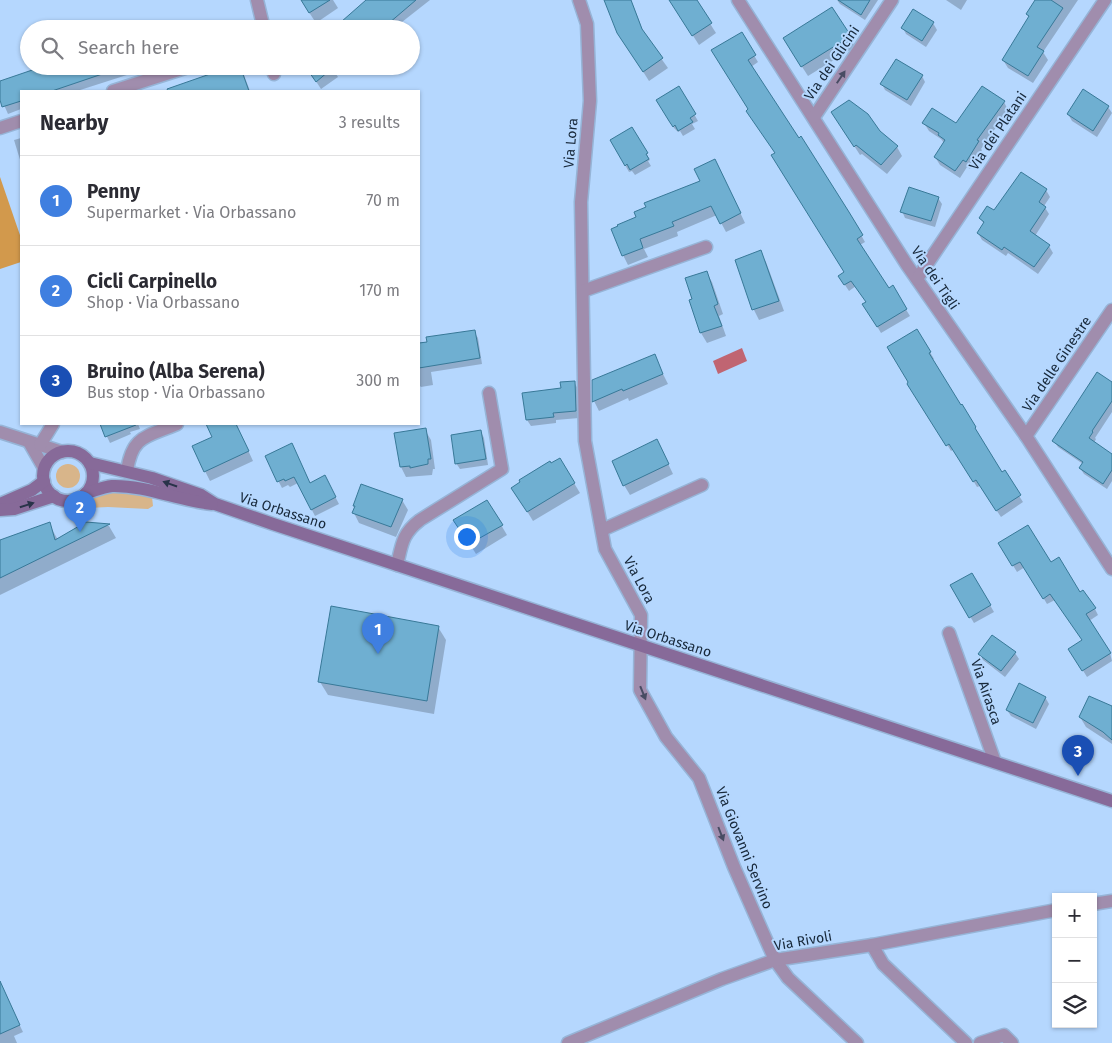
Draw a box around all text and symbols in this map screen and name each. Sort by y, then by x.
search box [20,20,420,75]
street label: Via dei Glicini [801,22,863,104]
icon: search [38,34,66,62]
text: Search here [78,36,179,59]
one-way arrow [836,70,846,83]
street label: Via dei Platani [965,88,1031,174]
text: Nearby [40,110,108,136]
text: 3 results [339,113,400,132]
street label: Via Lora [560,117,582,169]
text: Penny [87,180,140,203]
text: 1 [52,191,60,210]
text: 70 m [366,191,400,210]
text: Supermarket · Via Orbassano [87,203,296,222]
street label: Via dei Tigli [907,243,963,313]
text: Cicli Carpinello [87,270,217,293]
text: 2 [52,281,60,300]
text: 170 m [359,281,400,300]
text: Shop · Via Orbassano [87,293,240,312]
street label: Via delle Ginestre [1019,313,1095,415]
text: Bruino (Alba Serena) [87,360,265,383]
text: 3 [52,371,60,390]
text: 300 m [356,371,400,390]
text: Bus stop · Via Orbassano [87,383,265,402]
one-way arrow [163,480,178,487]
street label: Via Orbassano [237,489,329,533]
pin: 2 [64,491,96,532]
one-way arrow [20,500,35,508]
your location [454,524,480,550]
street label: Via Lora [620,554,658,606]
pin: 1 [362,613,394,654]
street label: Via Orbassano [622,617,714,661]
street label: Via Airasca [967,657,1005,727]
one-way arrow [640,686,648,700]
pin: 3 [1062,735,1094,776]
street label: Via Giovanni Servino [712,784,776,912]
one-way arrow [717,827,725,842]
map controls [1052,893,1097,1028]
button: + [1052,893,1097,938]
street label: Via Rivoli [773,928,833,954]
button: − [1052,938,1097,983]
button: layers [1052,983,1097,1028]

